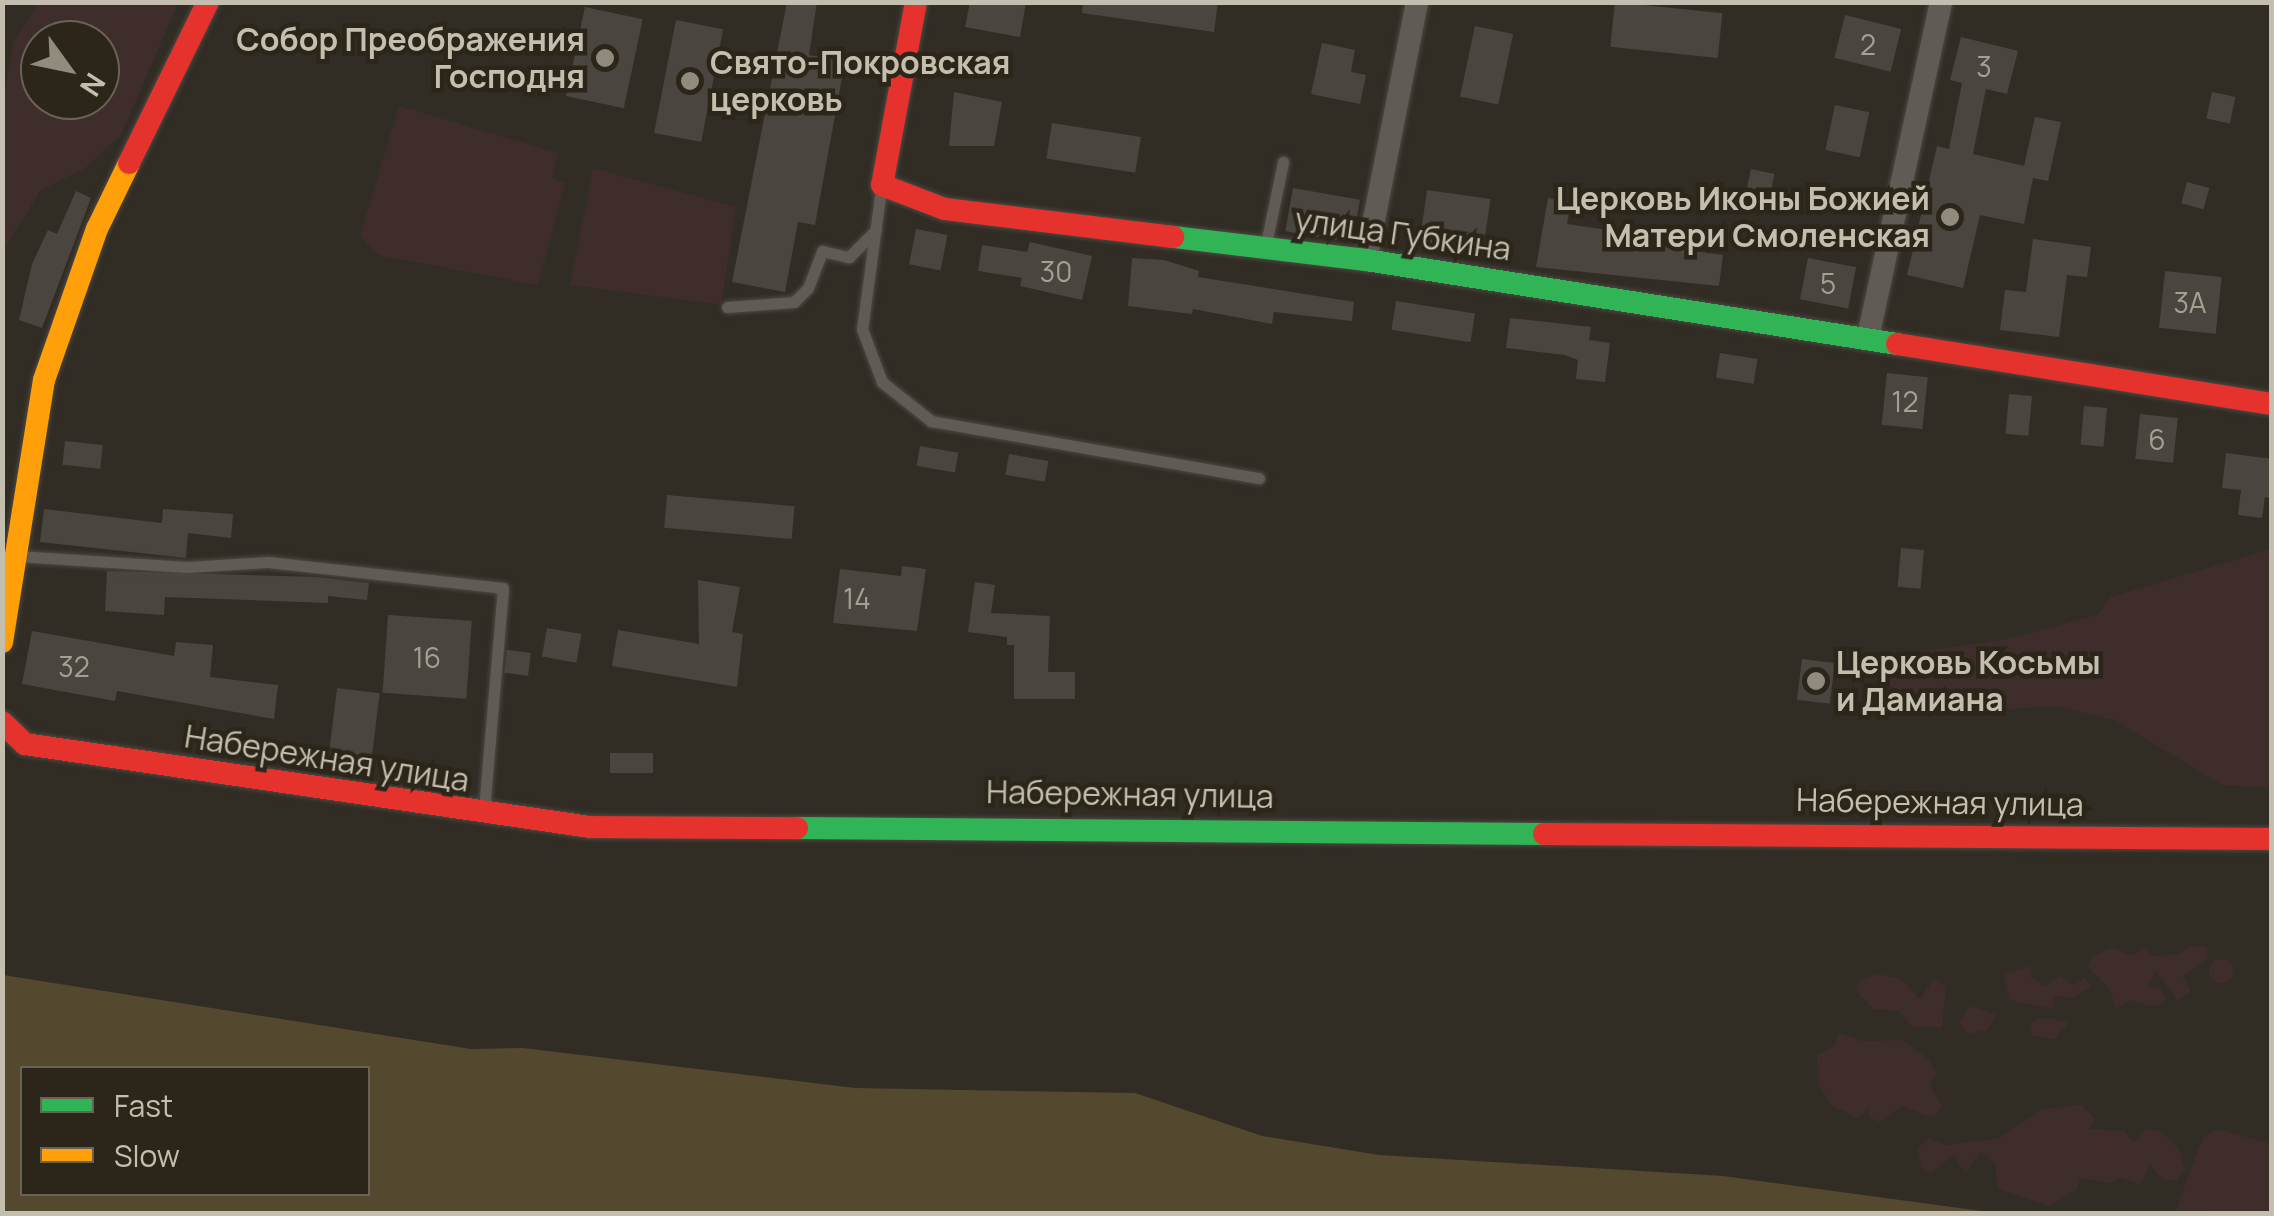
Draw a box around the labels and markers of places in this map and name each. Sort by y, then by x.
place label: Собор Преображения Господня [236,21,585,96]
place label: Свято-Покровская церковь [710,44,1010,119]
marker: Собор Преображения Господня [594,47,616,69]
marker: Свято-Покровская церковь [679,70,701,92]
place label: Церковь Иконы Божией Матери Смоленская [1556,180,1930,255]
marker: Церковь Иконы Божией Матери Смоленская [1939,206,1961,228]
place label: Церковь Косьмы и Дамиана [1836,644,2101,719]
marker: Церковь Косьмы и Дамиана [1805,670,1827,692]

